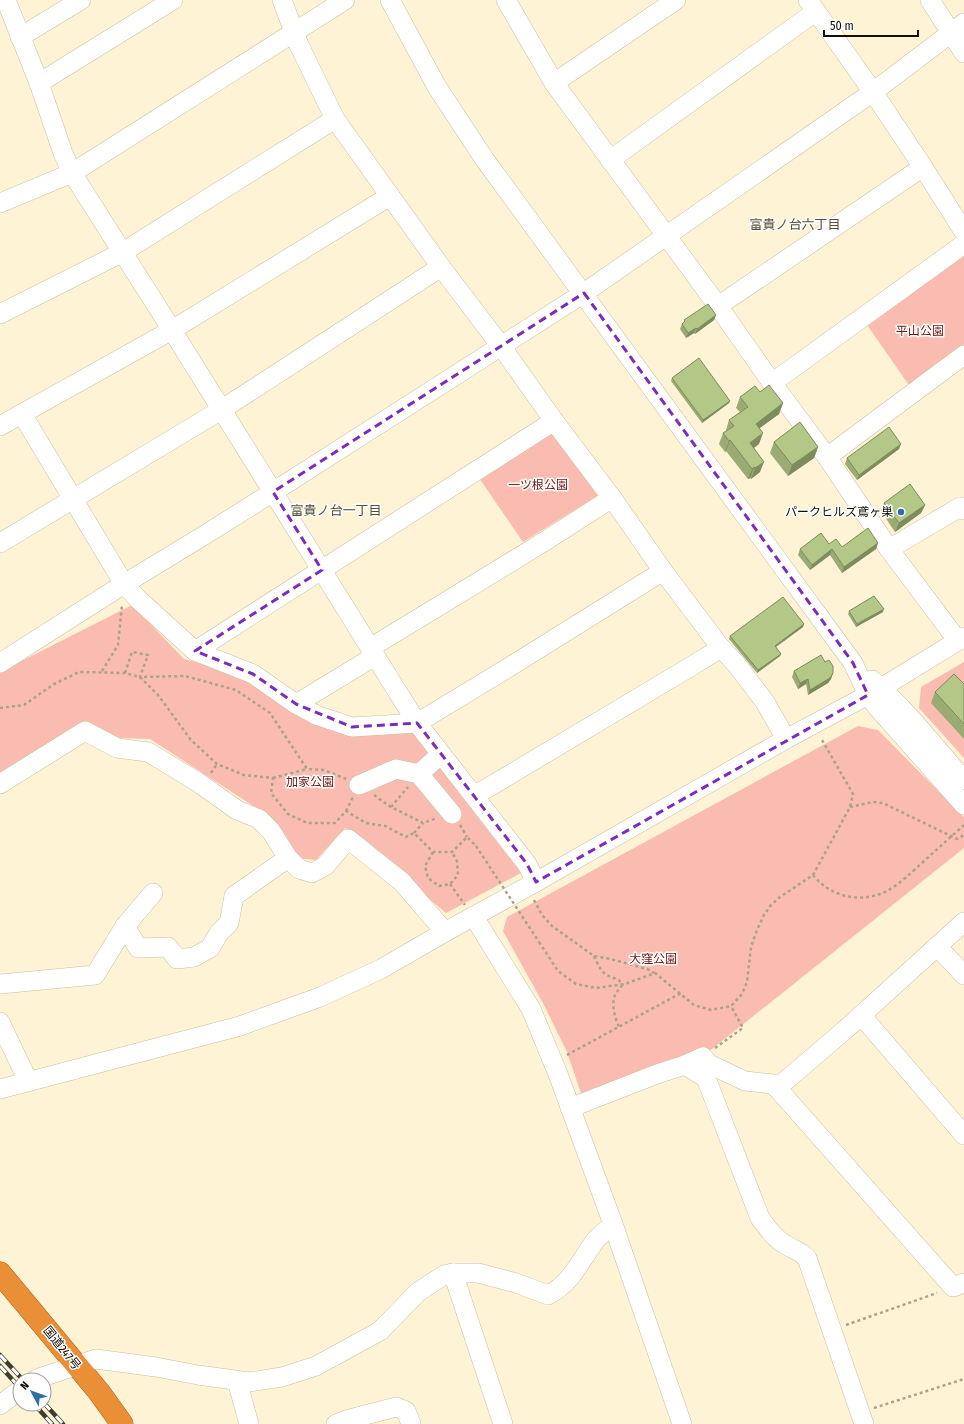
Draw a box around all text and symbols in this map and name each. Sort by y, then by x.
scale bar [824,12,918,38]
text: 50 m [830,19,854,33]
district label: 富貴ノ台六丁目 [749,217,841,232]
park label: 平山公園 [896,324,944,338]
park label: 一ツ根公園 [508,478,568,492]
district label: 富貴ノ台一丁目 [290,503,382,518]
place label: パークヒルズ鳶ヶ巣 [785,505,893,519]
marker: パークヒルズ鳶ヶ巣 [896,507,906,517]
park label: 加家公園 [286,775,334,789]
park label: 大窪公園 [629,952,677,966]
street label: 国道247号 [40,1324,84,1372]
north arrow [12,1372,52,1412]
text: N [18,1379,32,1393]

